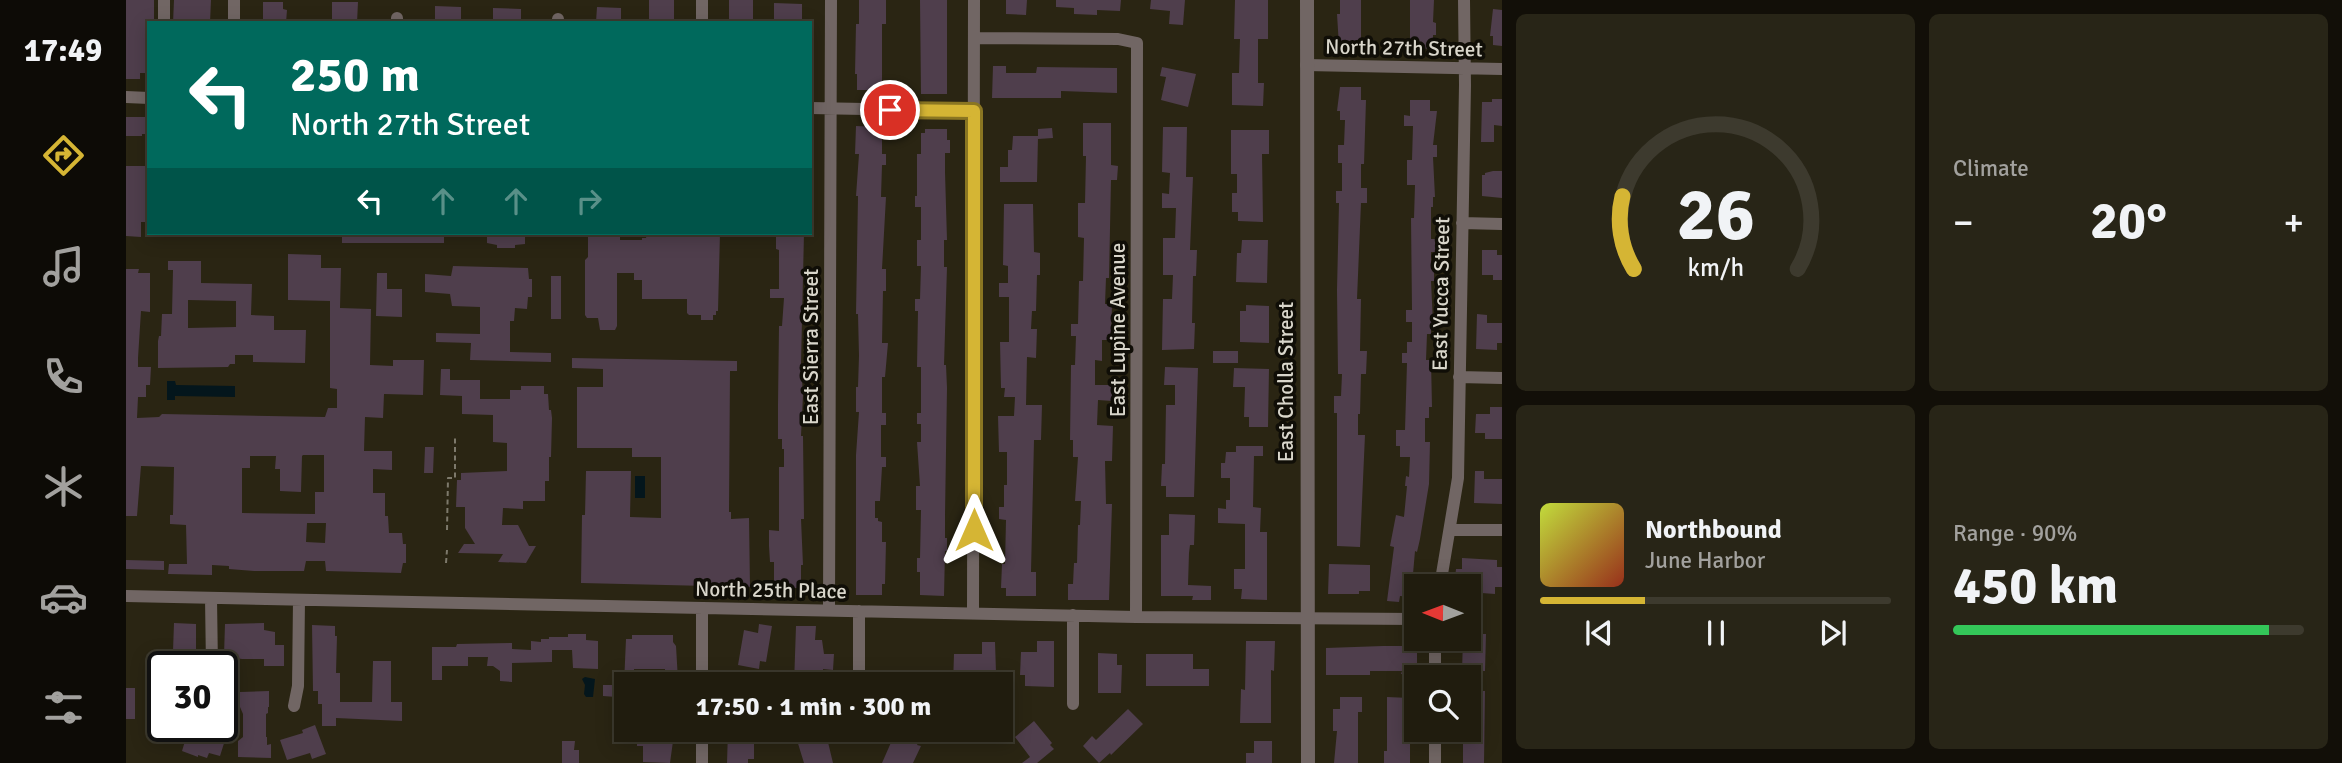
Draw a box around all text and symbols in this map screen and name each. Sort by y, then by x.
text: 17:49 [24,31,102,70]
street label: North 27th Street [1325,34,1483,62]
text: 250 m [290,45,420,105]
icon: left [175,49,266,140]
pin [860,80,920,140]
icon: arrive [871,91,909,129]
text: North 27th Street [290,105,530,144]
icon: directions [39,131,88,180]
text: Climate [1953,154,2029,183]
text: 26 [1676,171,1755,260]
icon: left [351,182,389,220]
icon: ahead [424,182,462,220]
icon: ahead [497,182,535,220]
icon: right [570,182,608,220]
text: 20° [2090,189,2167,253]
text: − [1953,199,1974,246]
text: + [2283,199,2304,246]
street label: East Yucca Street [1427,217,1455,371]
icon: music [39,242,88,291]
street label: East Lupine Avenue [1105,243,1131,417]
text: km/h [1687,251,1744,282]
street label: East Sierra Street [798,269,824,425]
street label: East Cholla Street [1273,302,1299,462]
icon: phone [39,352,88,401]
icon: climate [39,462,88,511]
position arrow [937,493,1011,567]
text: Northbound [1645,514,1782,546]
text: Range · 90% [1953,519,2077,548]
text: June Harbor [1645,546,1765,575]
text: 450 km [1953,554,2118,618]
icon: car [39,573,88,622]
north arrow [1404,574,1480,651]
map controls [1404,574,1481,742]
street label: North 25th Place [695,576,847,604]
icon: previous [1580,614,1618,652]
icon: pause [1697,614,1735,652]
icon: next [1814,614,1852,652]
speed limit sign: 30 [147,651,238,742]
button: search [1404,665,1481,742]
icon: filters [39,683,88,732]
text: 17:50 · 1 min · 300 m [696,691,931,723]

